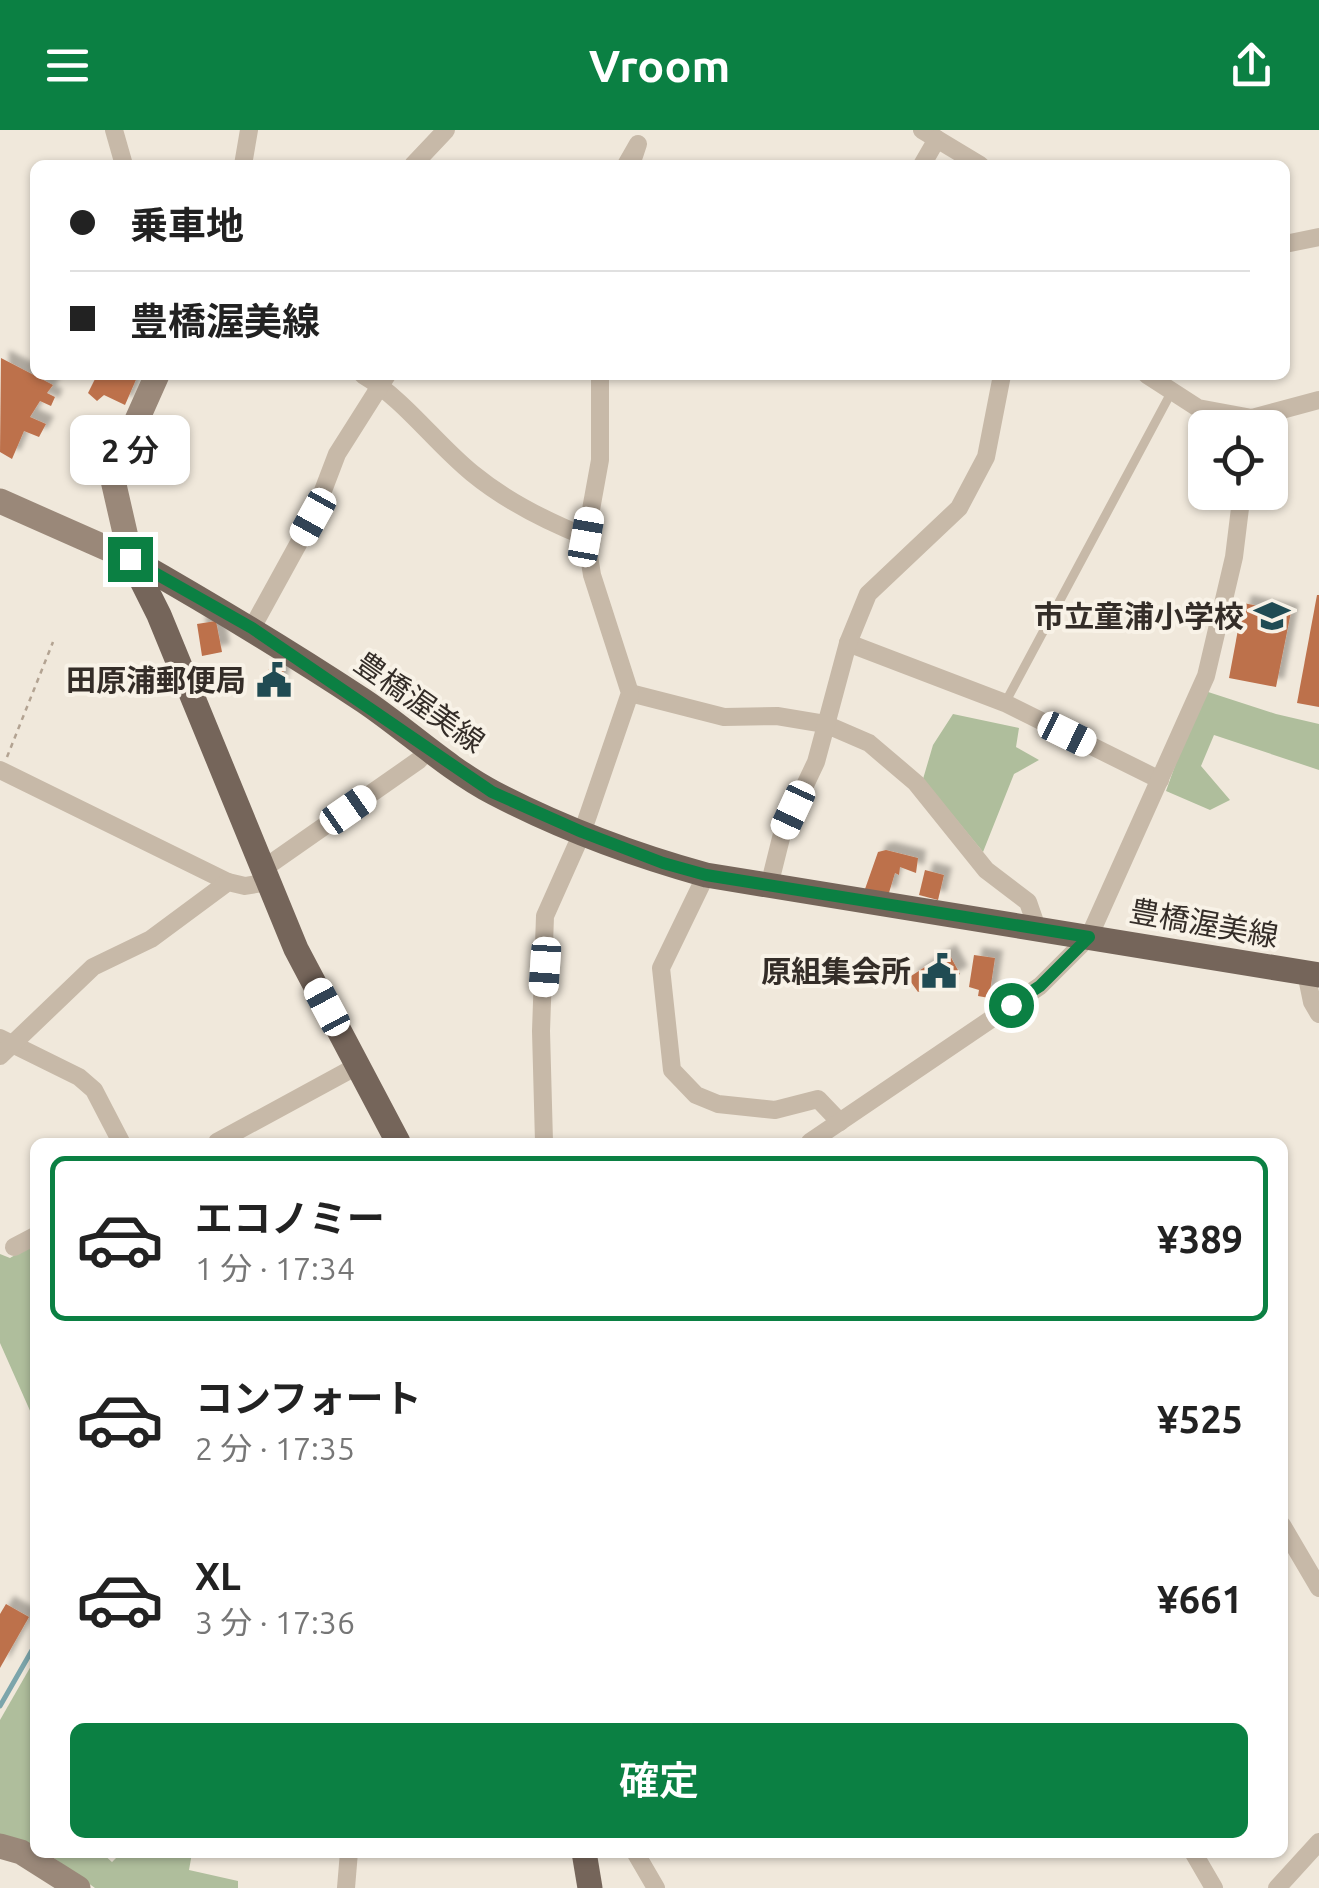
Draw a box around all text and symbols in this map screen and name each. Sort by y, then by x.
icon: menu [40,38,95,93]
icon: share [1224,38,1279,93]
text: Vroom [589,40,730,91]
text: 乗車地 [130,204,244,246]
text: 豊橋渥美線 [130,300,320,342]
map controls [1188,410,1288,510]
button: locate [1188,410,1288,510]
callout: 2 分 [70,414,190,484]
text: 2 分 [101,432,159,468]
car [285,483,341,551]
car [566,505,606,569]
route end [108,537,153,582]
school or university icon: 市立童浦小学校 [1253,597,1291,635]
place label: 市立童浦小学校 [1034,599,1244,633]
street label: 豊橋渥美線 [349,645,491,759]
public building icon: 田原浦郵便局 [255,661,293,699]
place label: 田原浦郵便局 [66,663,246,697]
car [1033,707,1101,761]
car [767,776,819,844]
car [315,781,381,839]
street label: 豊橋渥美線 [1127,893,1281,953]
car [528,936,562,998]
public building icon: 原組集会所 [920,952,958,990]
place label: 原組集会所 [761,954,911,988]
car [300,973,354,1041]
route start [989,983,1034,1028]
icon: car [75,1194,165,1284]
text: エコノミー [195,1197,385,1239]
text: ¥389 [1157,1218,1243,1260]
text: 1 分 · 17:34 [195,1250,355,1286]
icon: car [75,1374,165,1464]
text: コンフォート [195,1377,422,1419]
text: ¥525 [1157,1398,1243,1440]
text: 2 分 · 17:35 [195,1430,355,1466]
icon: car [75,1554,165,1644]
text: XL [195,1555,241,1597]
text: ¥661 [1157,1578,1243,1620]
text: 3 分 · 17:36 [195,1604,355,1640]
button: 確定 [70,1723,1248,1838]

